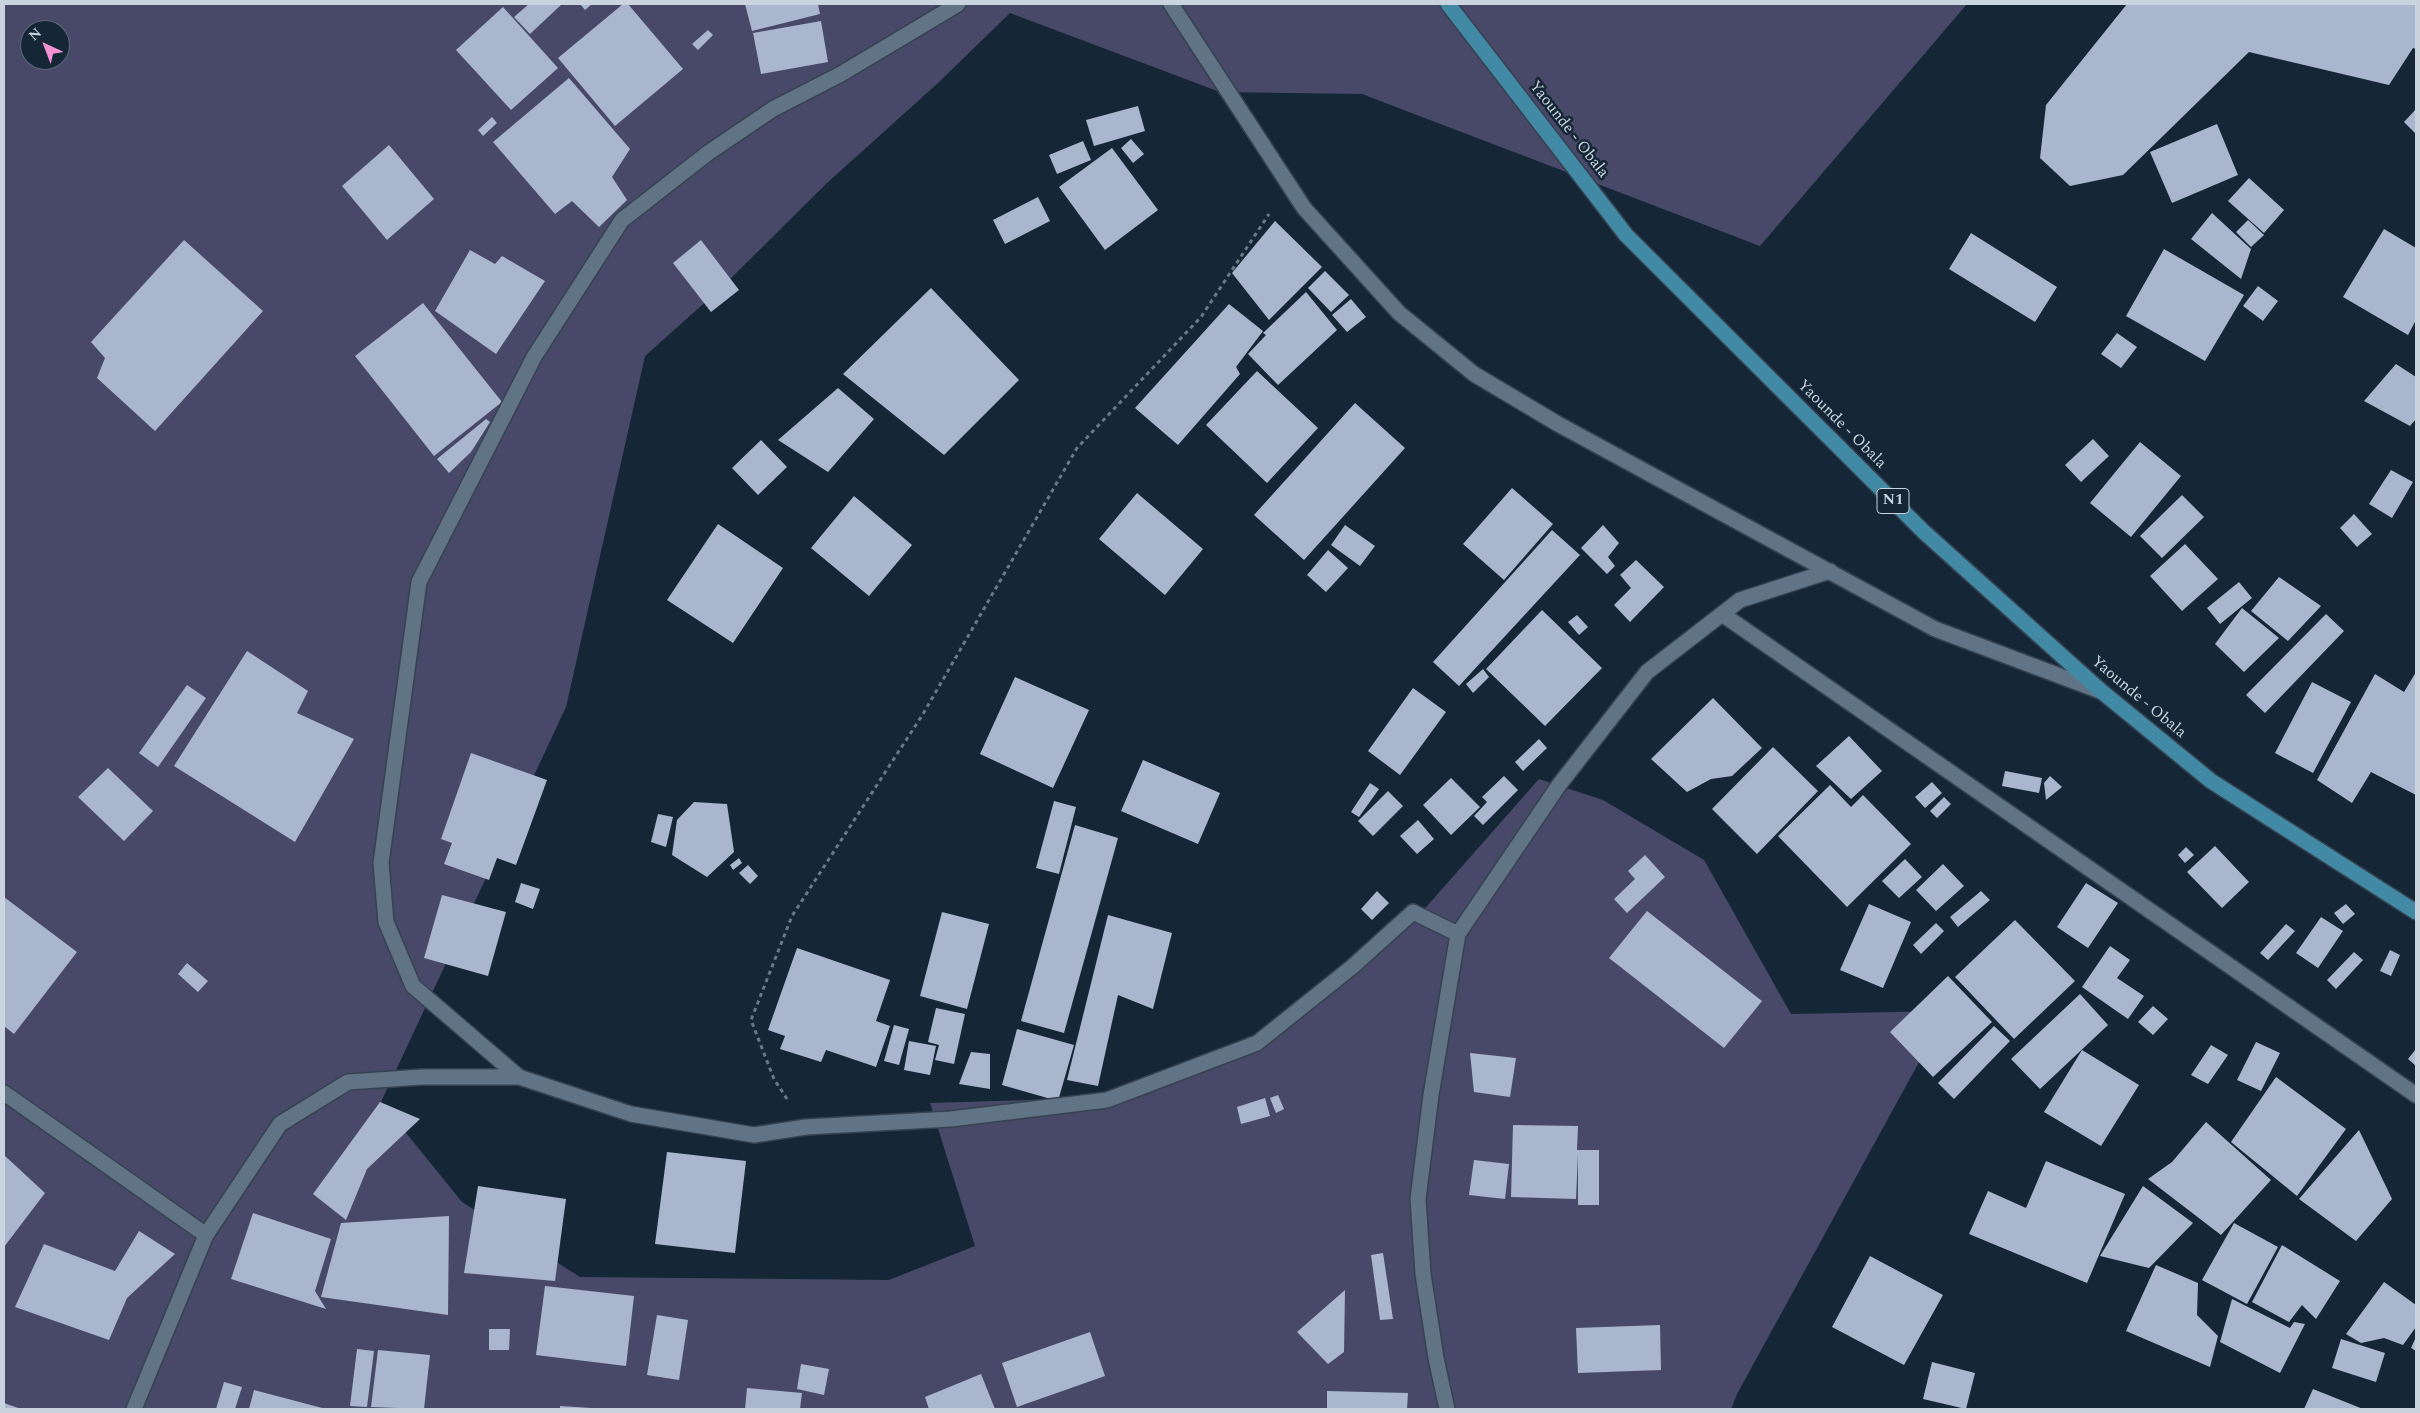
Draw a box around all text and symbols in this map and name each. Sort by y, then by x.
north arrow [20,20,70,70]
text: N [24,23,46,46]
street label: Yaounde - Obala [1524,78,1612,182]
street label: Yaounde - Obala [1792,376,1890,474]
road number: N1 [1877,488,1909,514]
street label: Yaounde - Obala [2087,653,2189,743]

